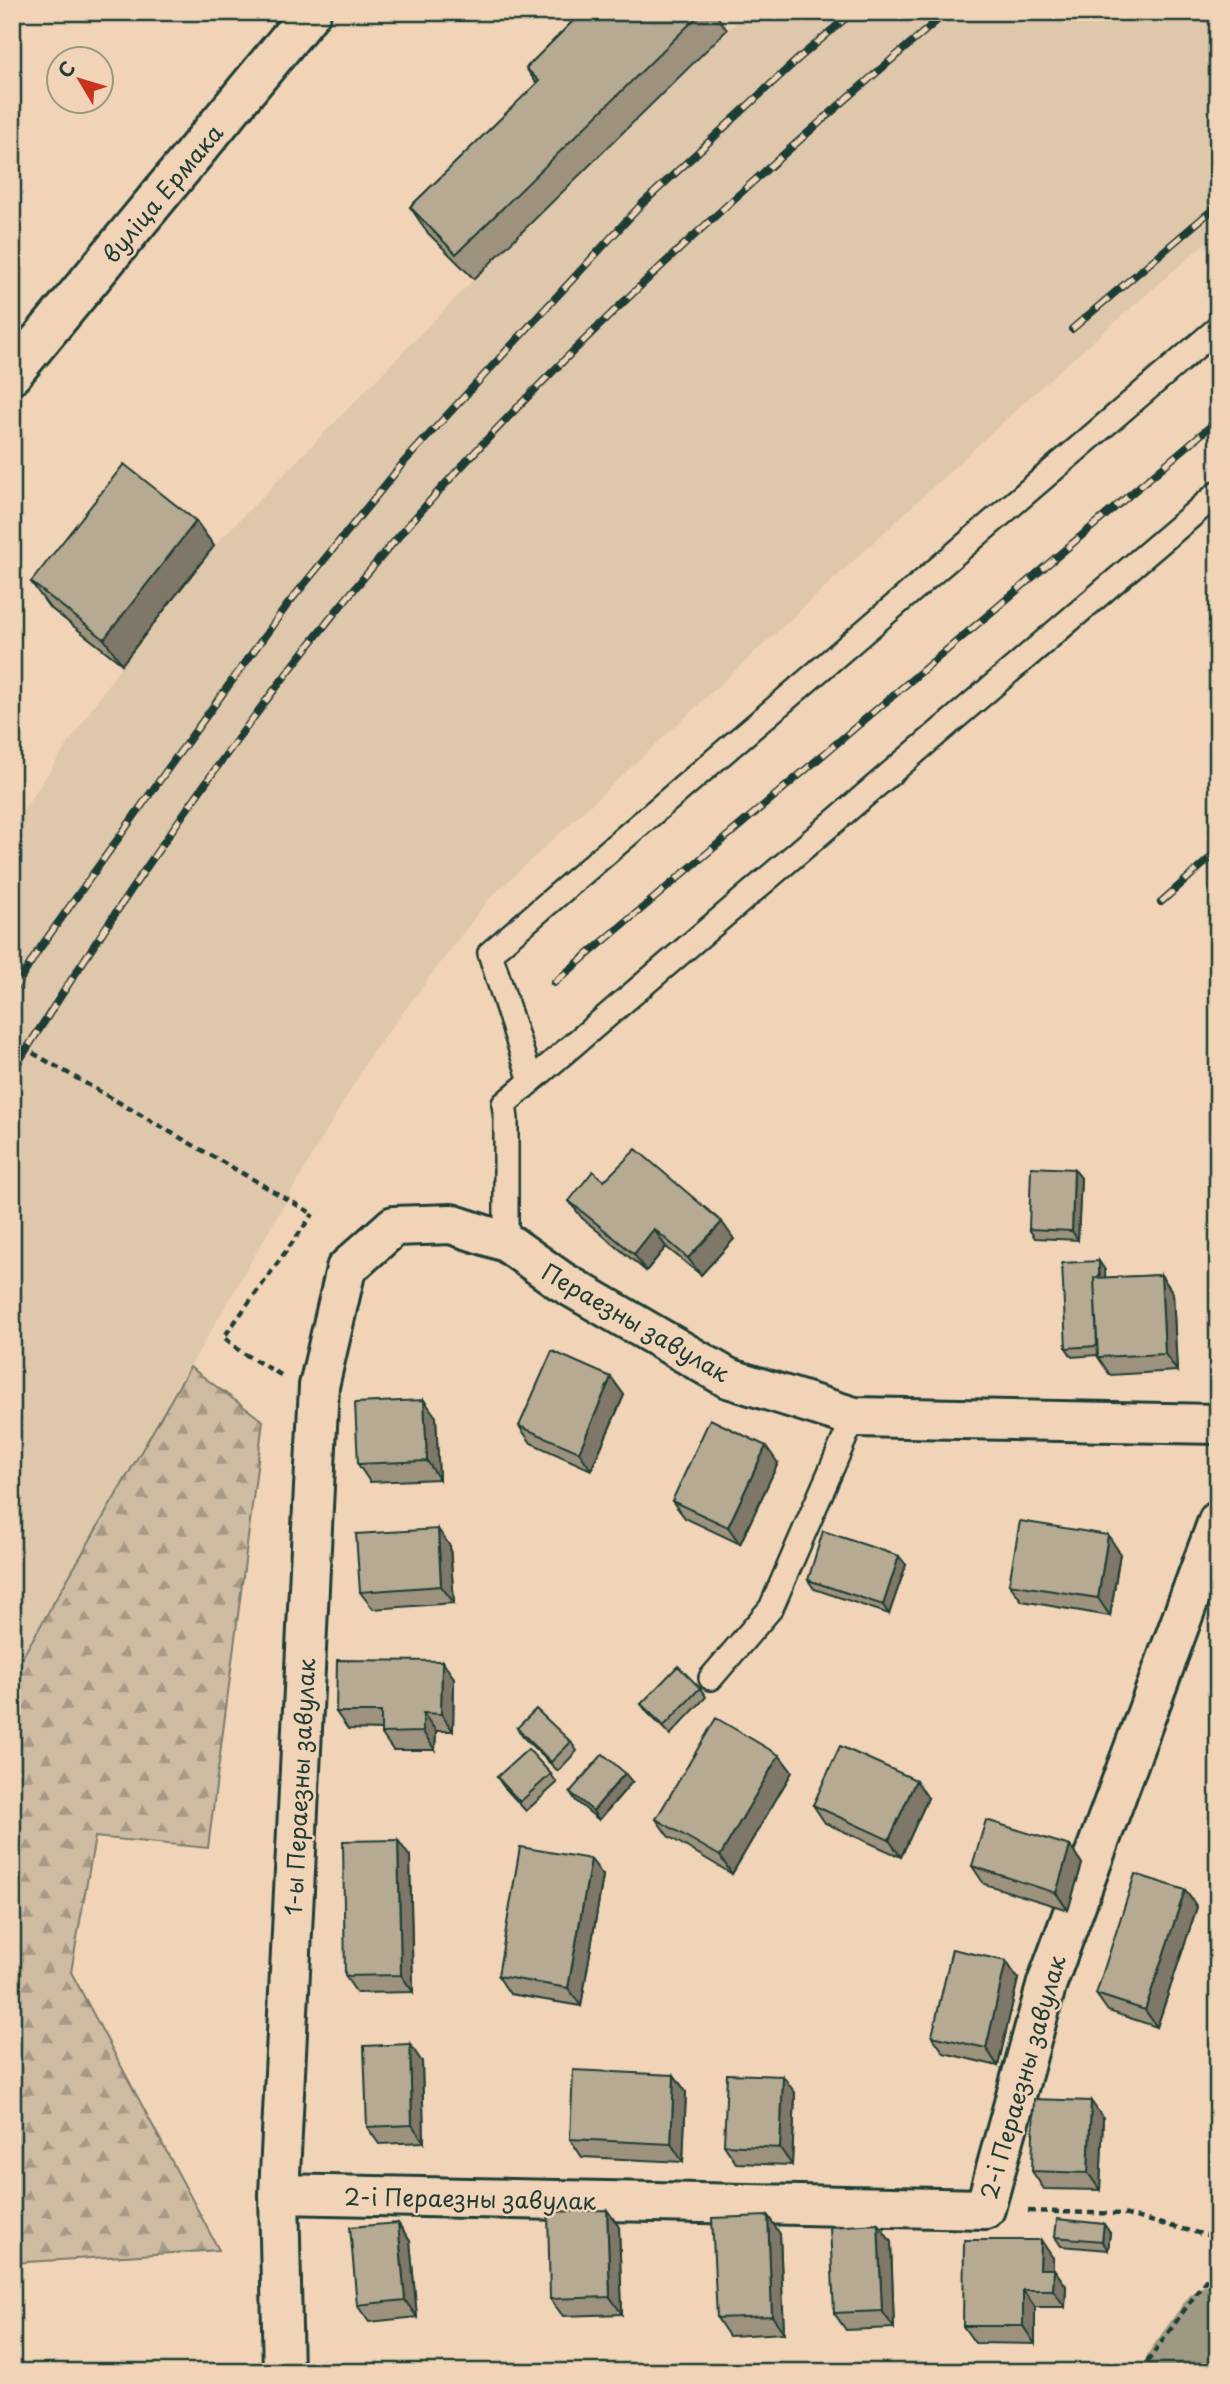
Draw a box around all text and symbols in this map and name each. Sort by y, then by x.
north arrow [46,46,116,116]
text: С [50,55,81,83]
street label: вуліца Ермака [93,116,231,270]
street label: Пераезны завулак [536,1254,737,1390]
street label: 1-ы Пераезны завулак [275,1657,323,1916]
street label: 2-і Пераезны завулак [970,1951,1074,2203]
street label: 2-і Пераезны завулак [344,2178,597,2218]

